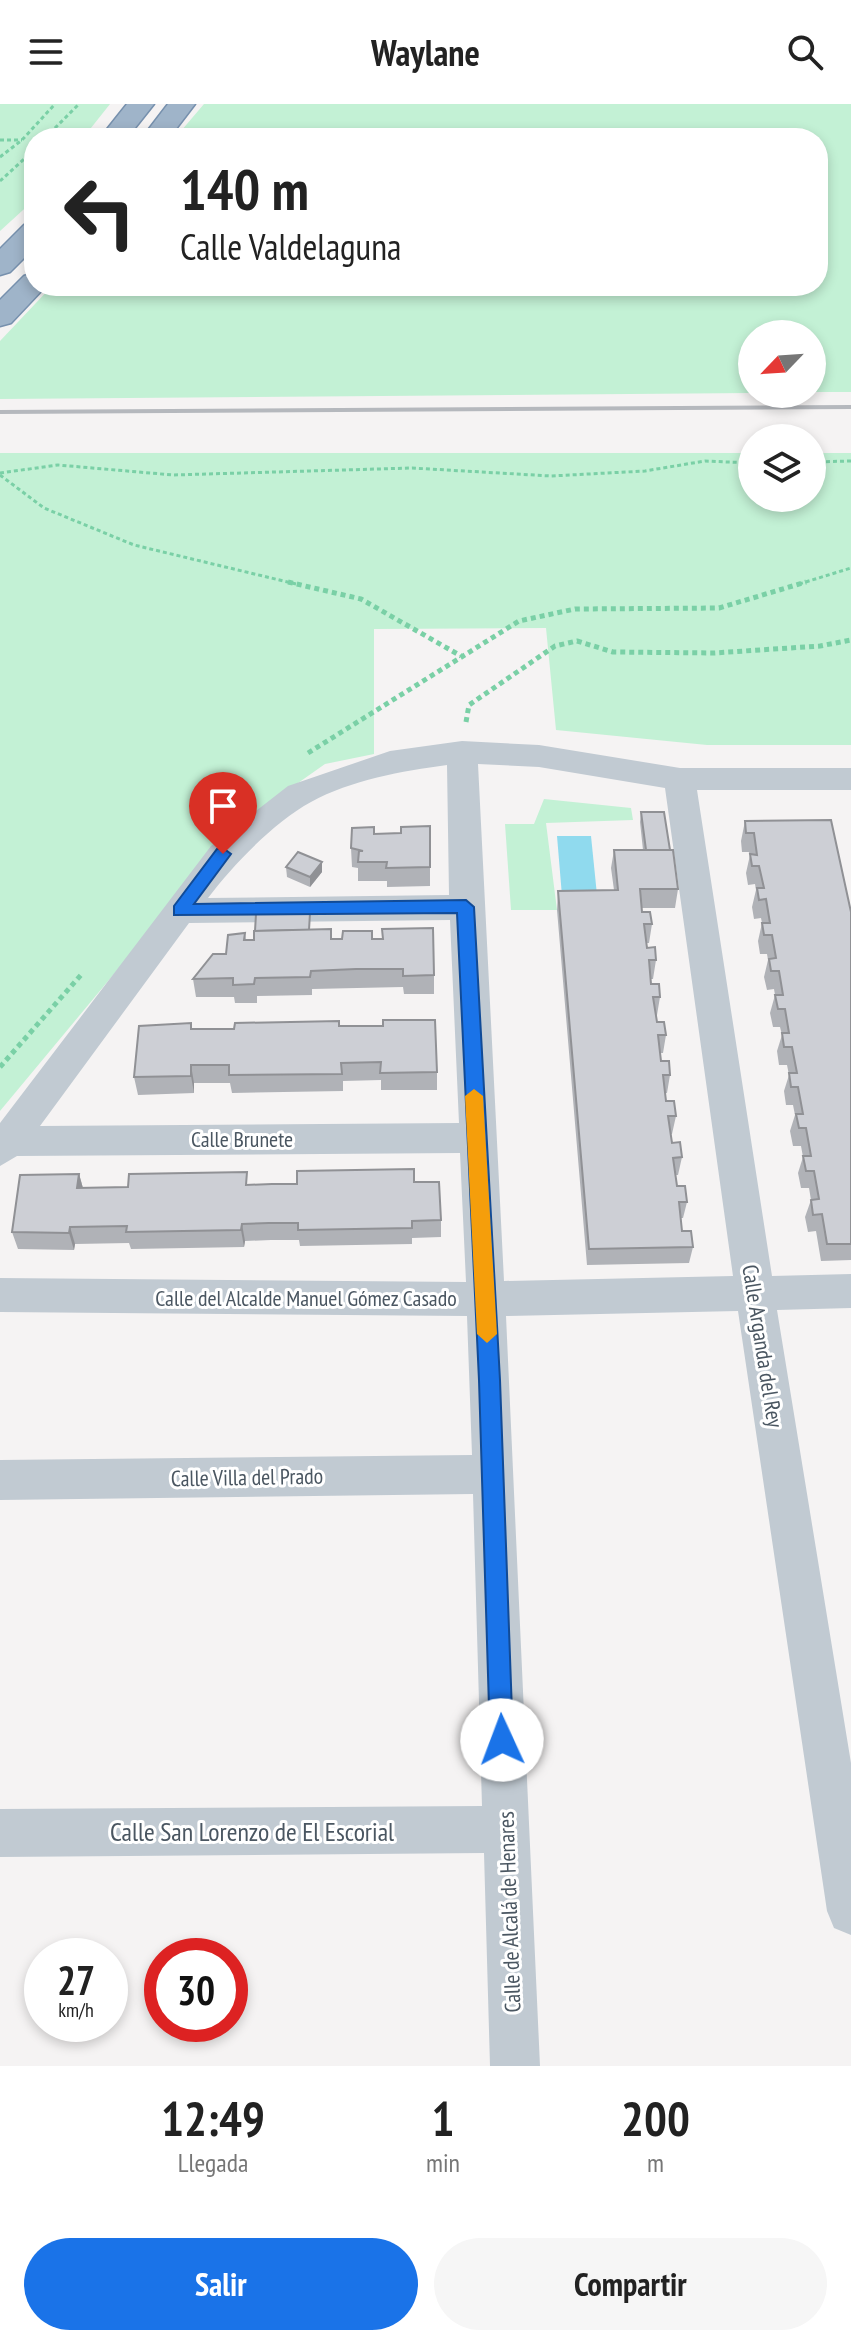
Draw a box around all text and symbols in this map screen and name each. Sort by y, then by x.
text: Waylane [371,29,480,76]
icon: menu [24,30,68,74]
icon: search [783,30,827,74]
text: 140 m [180,153,309,225]
icon: left [48,160,152,264]
text: Calle Valdelaguna [180,223,401,270]
north arrow [738,320,826,408]
map controls [738,320,826,512]
button: layers [738,424,826,512]
pin [189,772,257,854]
icon: arrive [201,784,245,828]
street label: Calle Brunete [191,1125,293,1153]
street label: Calle Arganda del Rey [736,1263,790,1430]
street label: Calle del Alcalde Manuel Gómez Casado [155,1284,457,1312]
street label: Calle Villa del Prado [171,1462,323,1492]
position arrow [460,1698,544,1782]
street label: Calle de Alcalá de Henares [491,1811,527,2013]
street label: Calle San Lorenzo de El Escorial [110,1815,394,1848]
speed limit sign: 30 [144,1938,248,2042]
text: 27 [57,1954,95,2006]
text: km/h [58,1997,94,2023]
text: 12:49 [161,2087,265,2149]
text: 1 [432,2087,454,2149]
text: 200 [621,2087,690,2149]
text: Llegada [178,2146,248,2179]
text: min [426,2146,460,2179]
text: m [647,2146,664,2179]
button: Salir [24,2238,418,2330]
button: Compartir [434,2238,827,2330]

